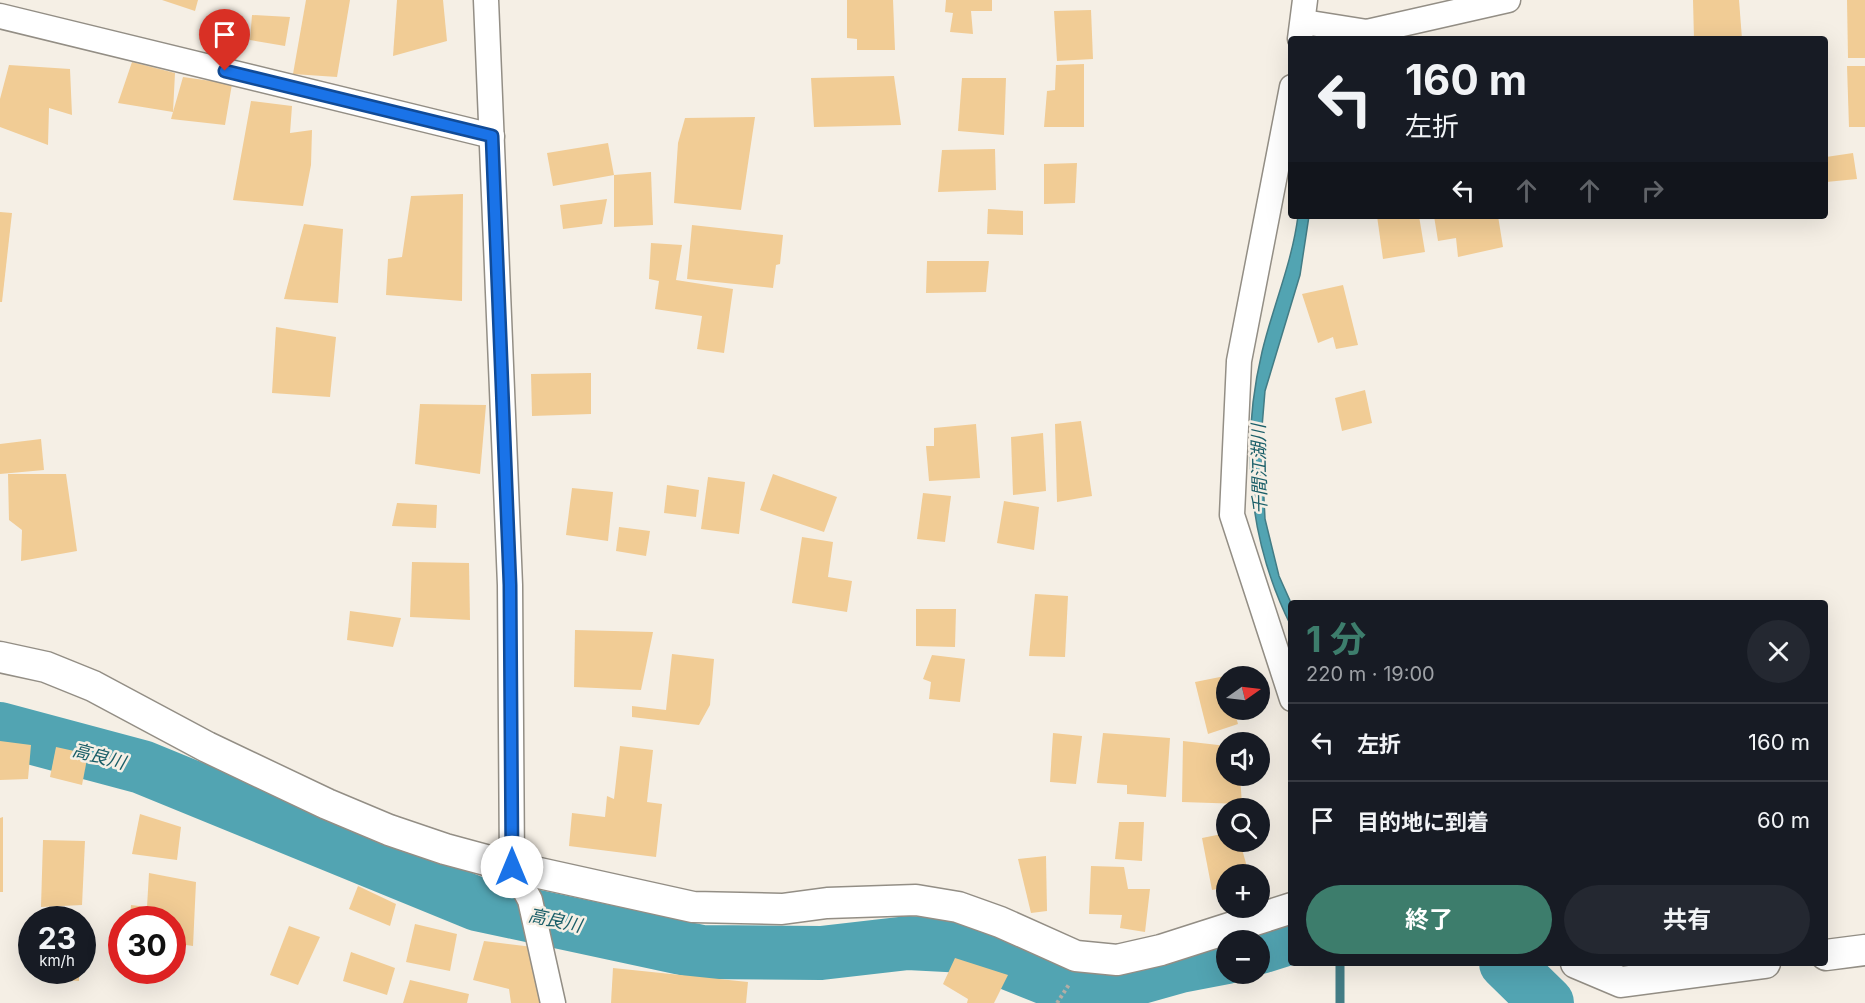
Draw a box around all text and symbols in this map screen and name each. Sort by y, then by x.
pin [199,9,250,71]
icon: arrive [208,18,241,51]
text: 160 m [1405,54,1527,105]
icon: left [1306,60,1384,138]
text: 左折 [1405,110,1459,143]
icon: left [1447,174,1480,207]
icon: ahead [1510,174,1543,207]
icon: ahead [1573,174,1606,207]
icon: right [1636,174,1669,207]
water label: 千間江湖川 [1248,422,1270,514]
text: 1 分 [1306,617,1366,661]
button: close [1747,620,1810,683]
text: 220 m · 19:00 [1306,662,1435,686]
north arrow [1216,666,1270,720]
map controls [1216,666,1270,984]
icon: left [1306,726,1339,759]
text: 160 m [1748,729,1810,755]
text: 左折 [1357,731,1401,757]
button: sound [1216,732,1270,786]
water label: 高良川 [70,739,130,774]
button: search [1216,798,1270,852]
icon: arrive [1306,804,1339,837]
text: 60 m [1757,807,1810,833]
text: 目的地に到着 [1357,809,1489,835]
position arrow [480,835,544,899]
button: + [1216,864,1270,918]
button: 終了 [1306,885,1552,954]
button: 共有 [1564,885,1810,954]
water label: 高良川 [526,904,586,936]
speed limit sign: 30 [108,906,186,984]
text: 23 [38,920,76,956]
button: − [1216,930,1270,984]
text: km/h [39,951,75,970]

